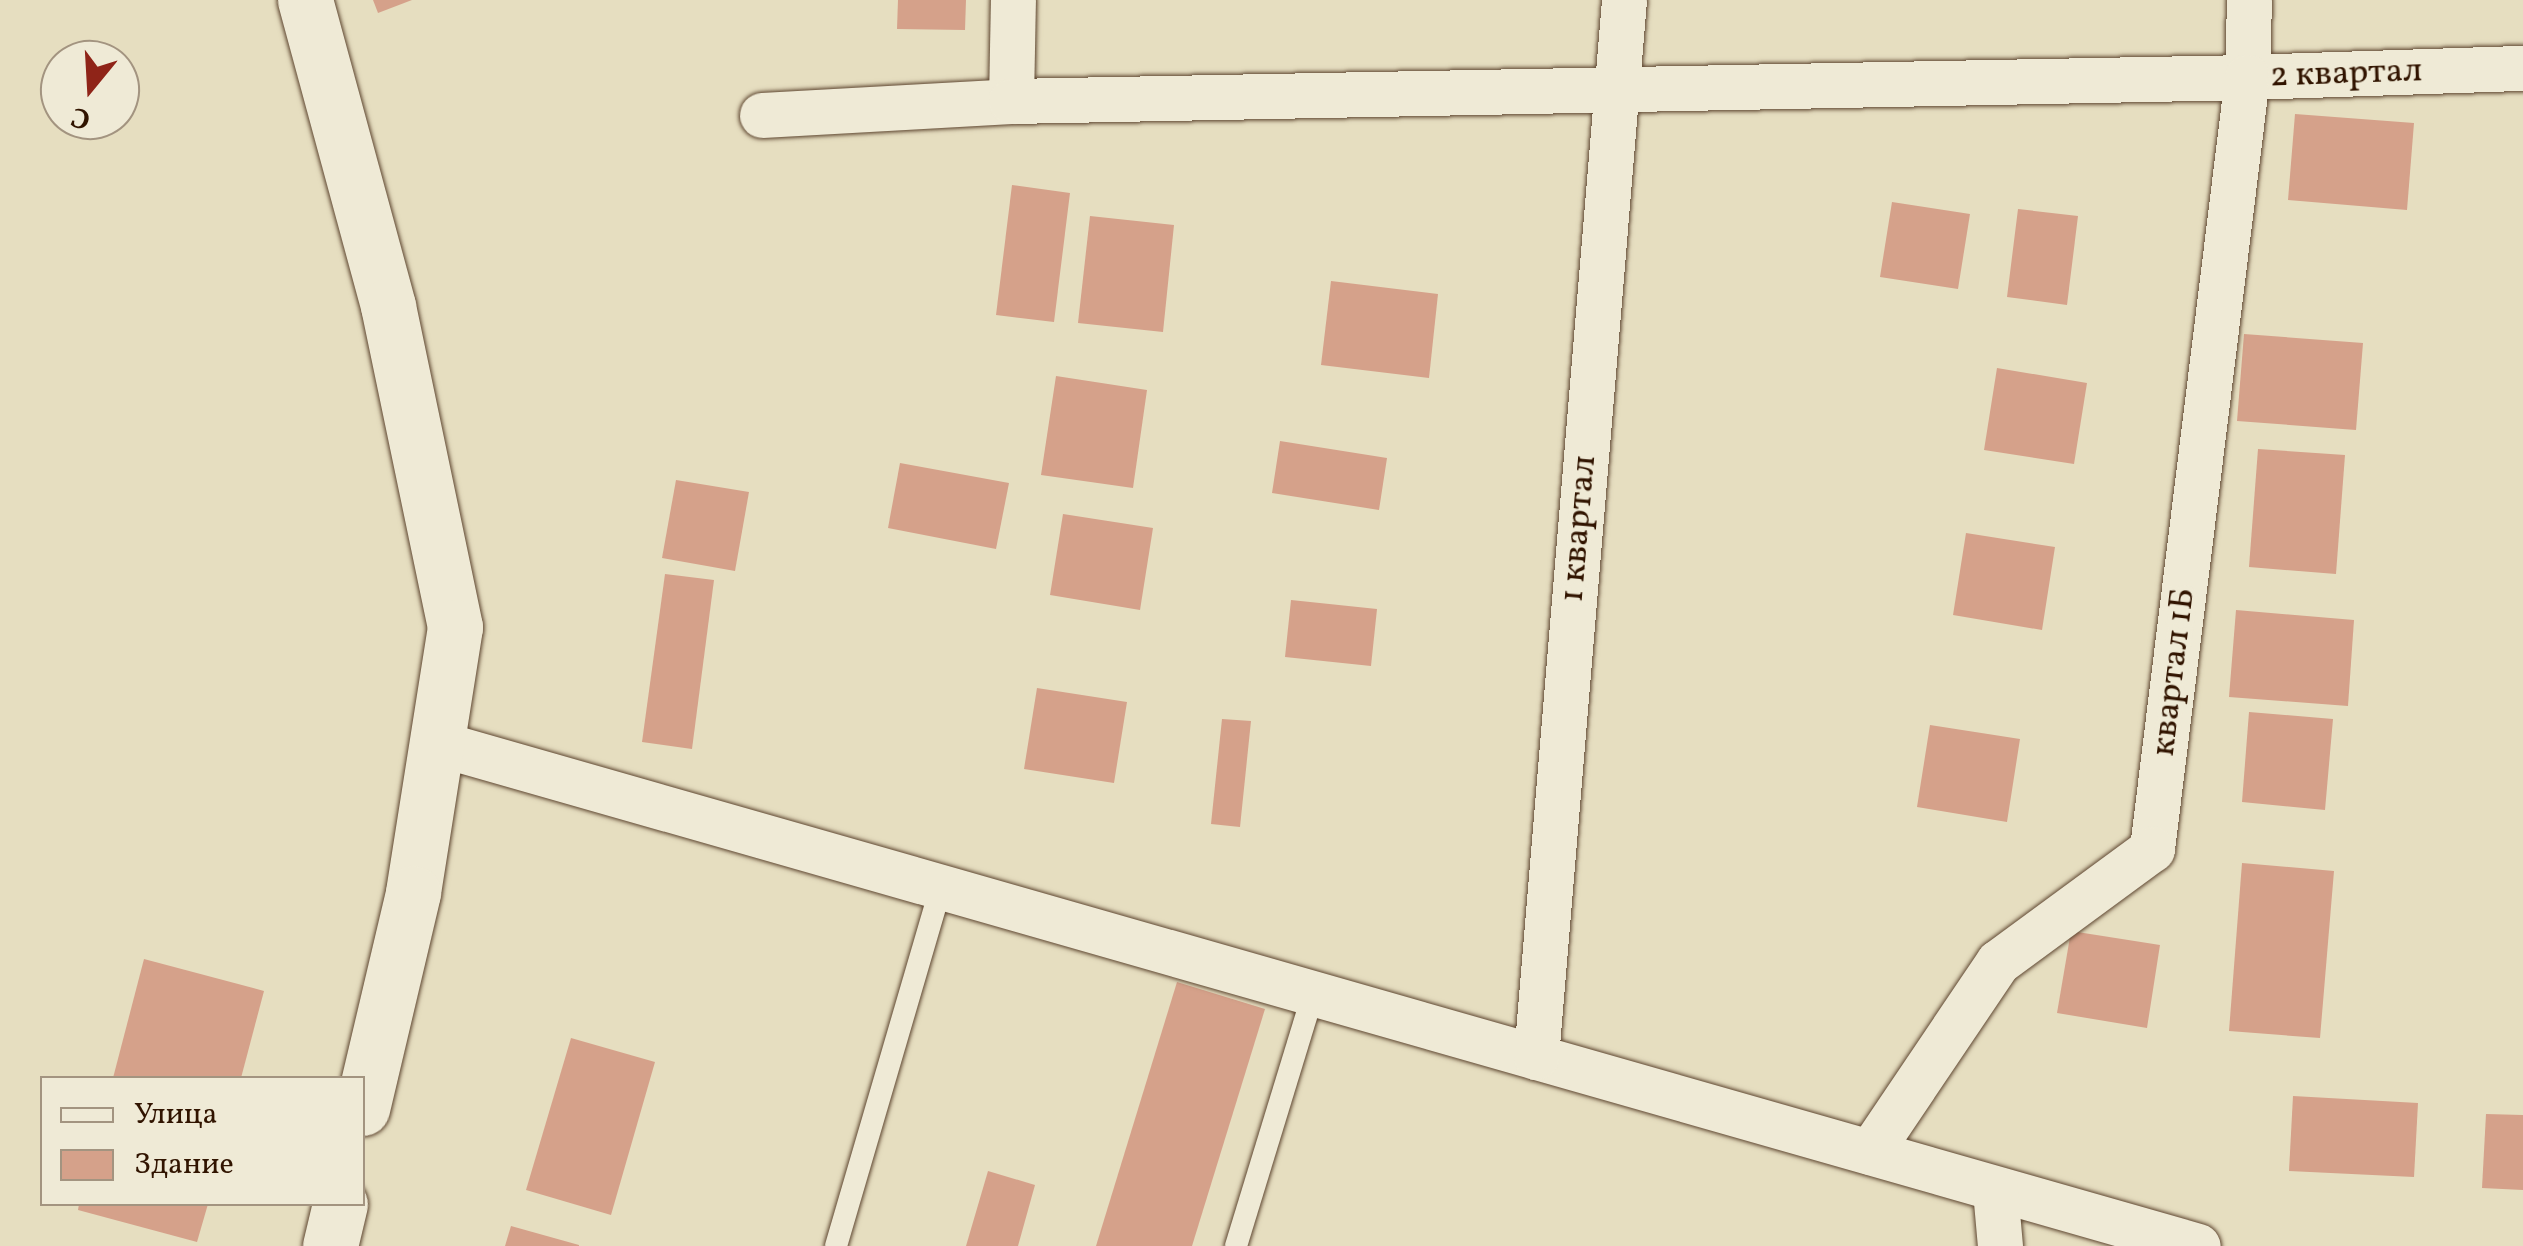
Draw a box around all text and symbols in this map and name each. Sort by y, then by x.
north arrow [40,40,140,140]
street label: 2 квартал [2269,50,2423,98]
text: С [67,96,96,138]
street label: 1 квартал [1552,454,1606,604]
street label: квартал 1Б [2143,586,2205,758]
legend [40,1076,365,1206]
text: Улица [134,1094,217,1136]
text: Здание [134,1144,234,1186]

